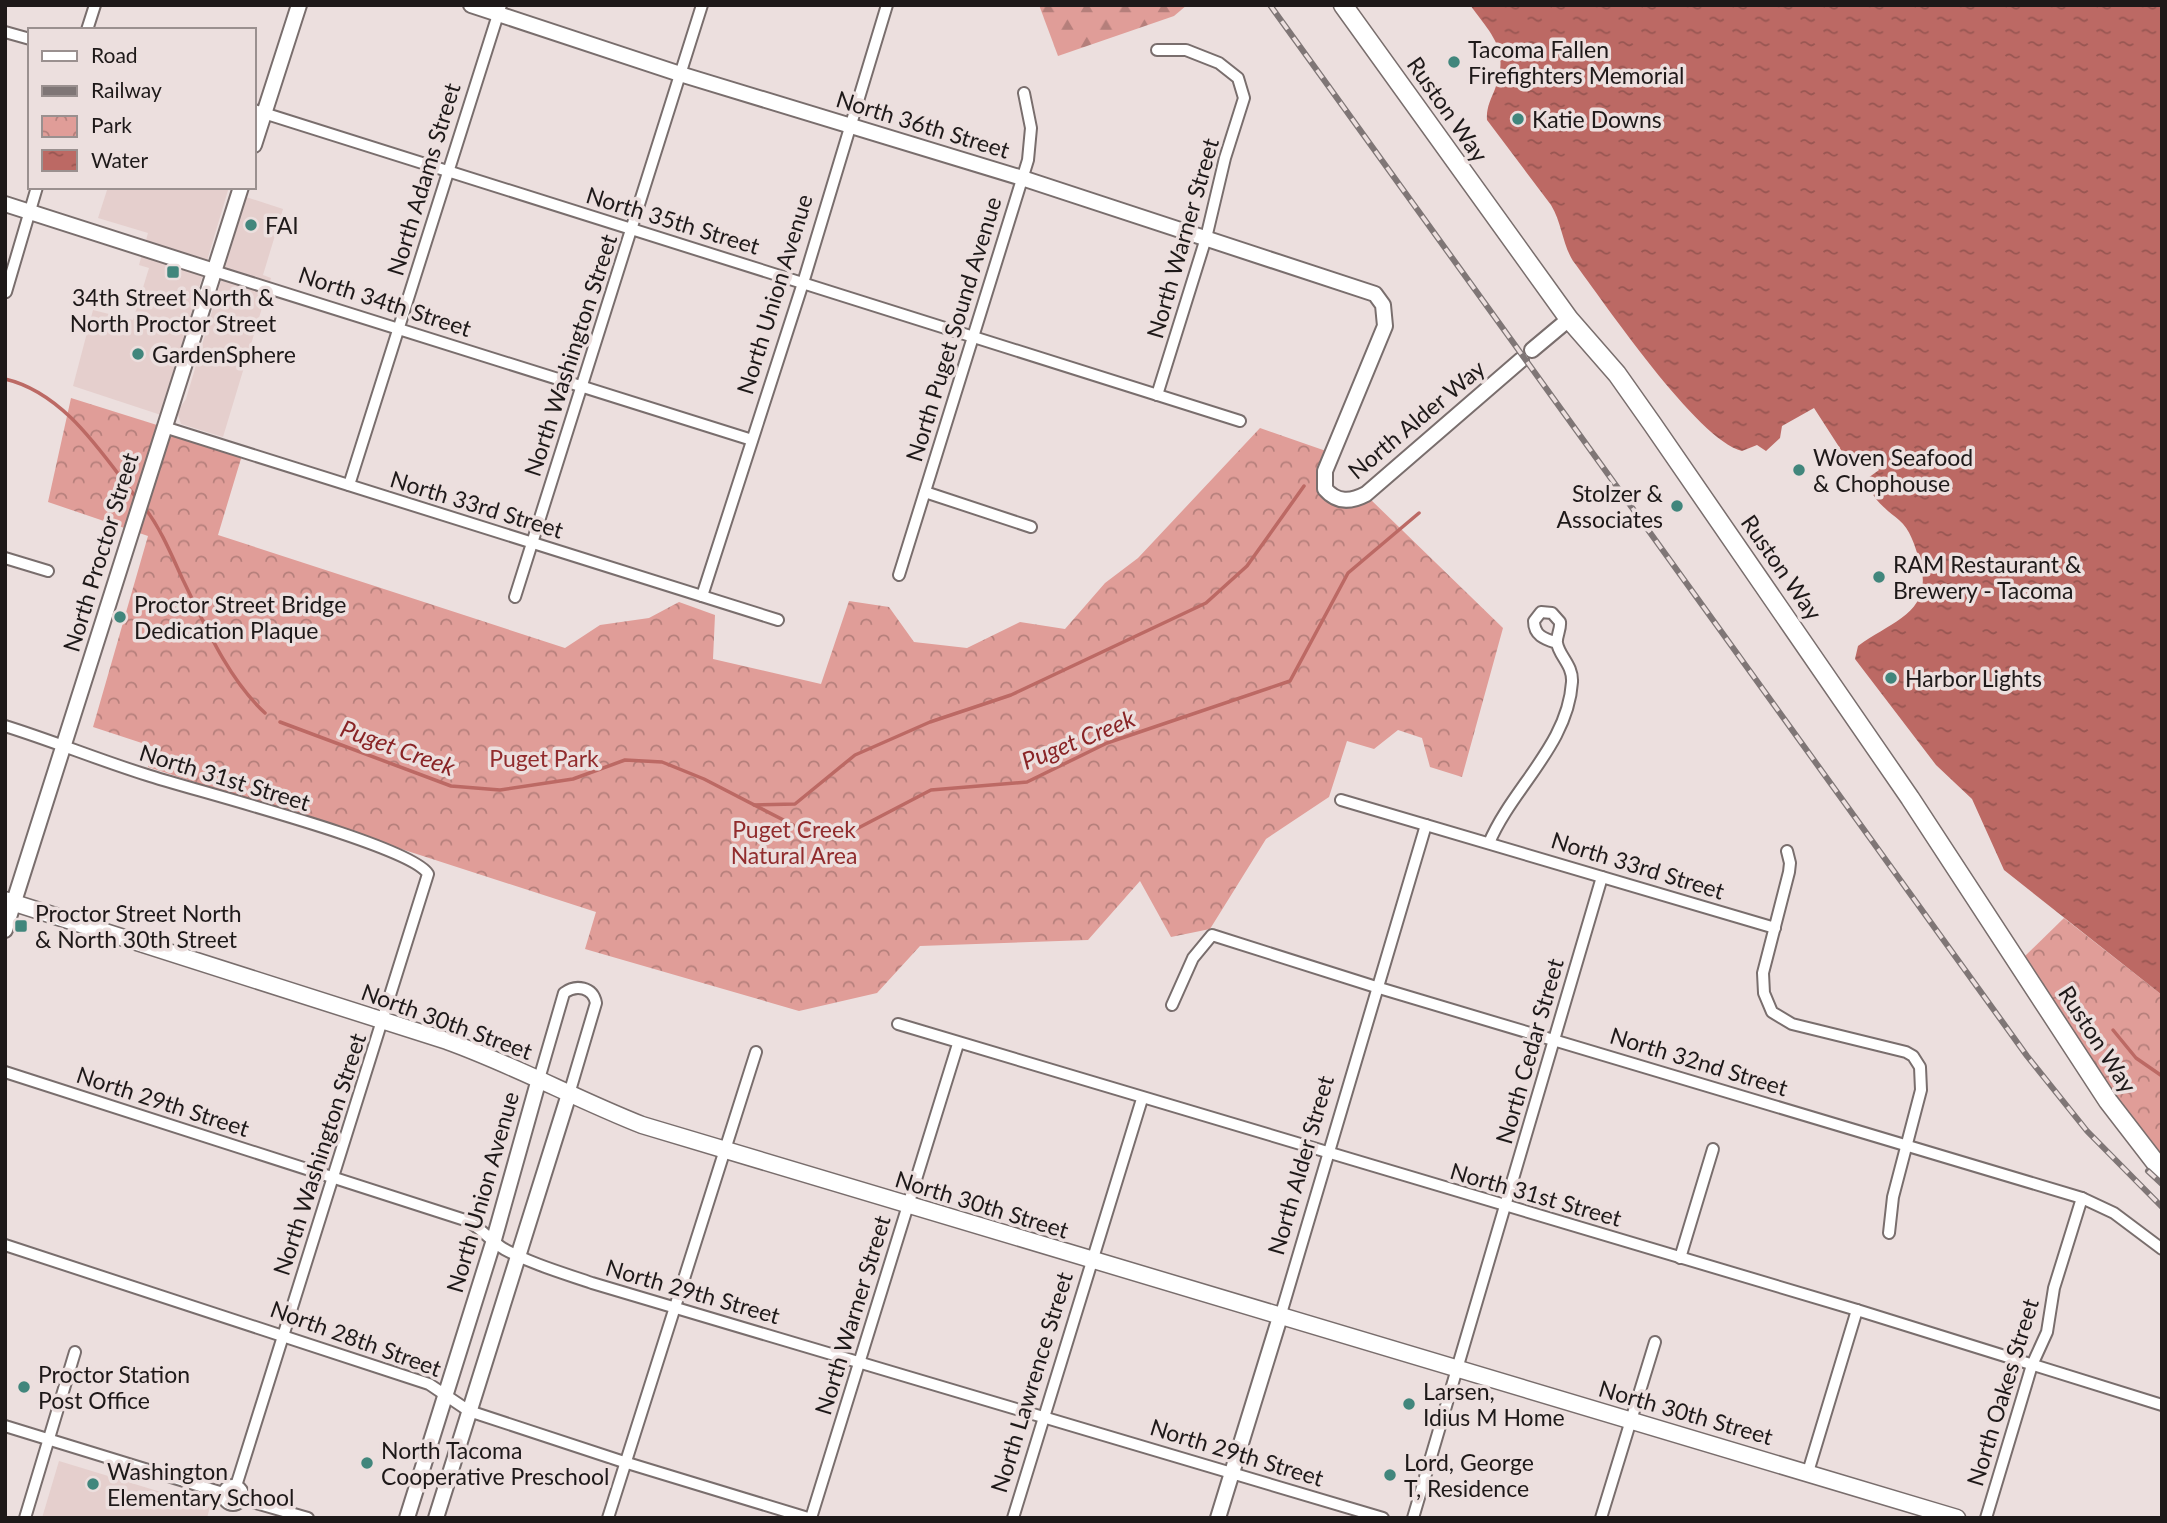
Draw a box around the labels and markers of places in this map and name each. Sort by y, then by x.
place label: Tacoma Fallen Firefighters Memorial [1468,35,1685,89]
marker: Tacoma Fallen Firefighters Memorial [1446,54,1462,70]
place label: Katie Downs [1532,105,1662,133]
marker: Katie Downs [1510,111,1526,127]
place label: FAI [265,211,299,239]
marker: FAI [243,217,259,233]
marker: 34th Street North & North Proctor Street [165,264,181,280]
place label: 34th Street North & North Proctor Street [70,283,277,337]
place label: GardenSphere [152,340,296,368]
marker: GardenSphere [130,346,146,362]
place label: Woven Seafood & Chophouse [1813,443,1973,497]
marker: Woven Seafood & Chophouse [1791,462,1807,478]
place label: Stolzer & Associates [1556,479,1664,533]
marker: Stolzer & Associates [1669,498,1685,514]
place label: RAM Restaurant & Brewery - Tacoma [1893,550,2082,604]
marker: RAM Restaurant & Brewery - Tacoma [1871,569,1887,585]
place label: Proctor Street Bridge Dedication Plaque [134,590,346,644]
marker: Proctor Street Bridge Dedication Plaque [112,609,128,625]
place label: Harbor Lights [1905,664,2042,692]
marker: Harbor Lights [1883,670,1899,686]
place label: Proctor Street North & North 30th Street [35,899,242,953]
marker: Proctor Street North & North 30th Street [13,918,29,934]
place label: Proctor Station Post Office [38,1360,190,1414]
place label: Larsen, Idius M Home [1423,1377,1565,1431]
marker: Proctor Station Post Office [16,1379,32,1395]
marker: Larsen, Idius M Home [1401,1396,1417,1412]
place label: North Tacoma Cooperative Preschool [381,1436,609,1490]
place label: Lord, George T, Residence [1404,1448,1534,1502]
marker: North Tacoma Cooperative Preschool [359,1455,375,1471]
place label: Washington Elementary School [107,1457,294,1511]
marker: Lord, George T, Residence [1382,1467,1398,1483]
marker: Washington Elementary School [85,1476,101,1492]

